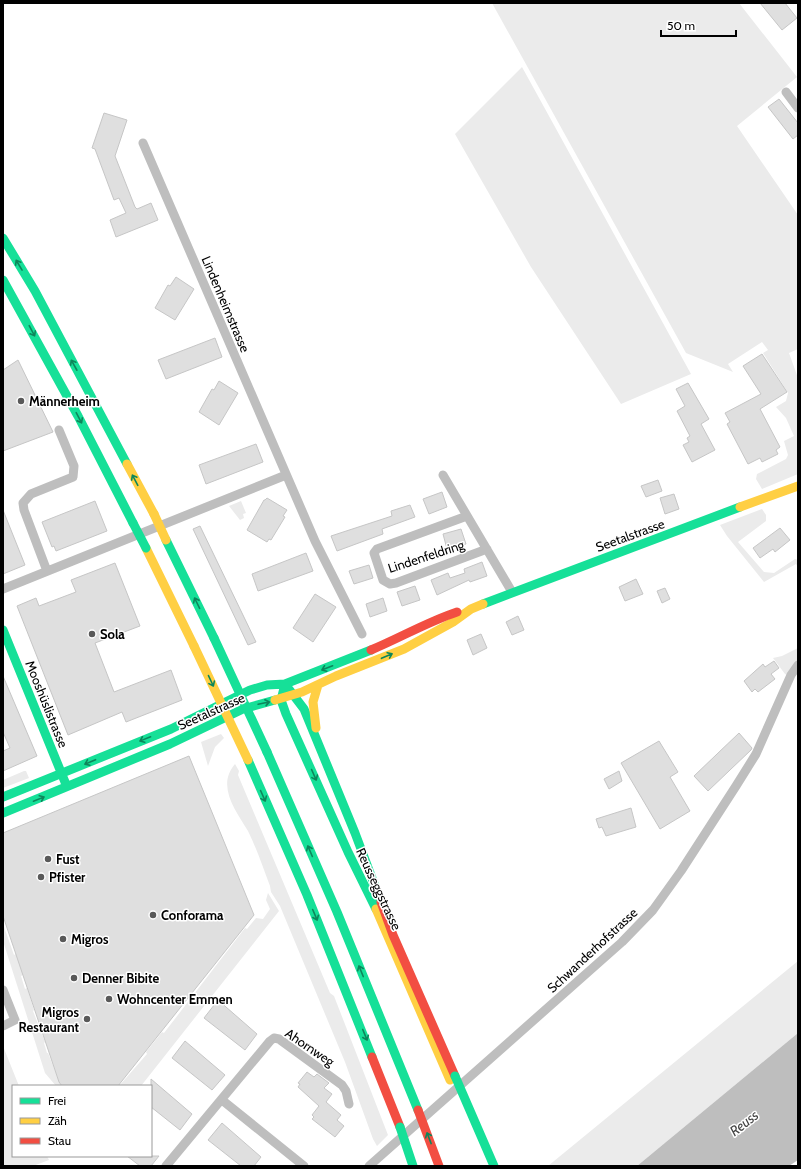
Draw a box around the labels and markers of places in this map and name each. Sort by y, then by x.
place label: Männerheim [29,393,100,409]
marker: Männerheim [16,396,26,406]
place label: Sola [100,626,125,642]
marker: Sola [87,629,97,639]
place label: Fust [56,851,80,867]
marker: Fust [43,854,53,864]
place label: Pfister [49,869,86,885]
marker: Pfister [36,872,46,882]
place label: Conforama [161,907,224,923]
marker: Conforama [148,910,158,920]
place label: Migros [71,931,109,947]
marker: Migros [58,934,68,944]
place label: Denner Bibite [82,970,159,986]
marker: Denner Bibite [69,973,79,983]
place label: Wohncenter Emmen [117,991,233,1007]
marker: Wohncenter Emmen [104,994,114,1004]
place label: Migros Restaurant [19,1004,80,1035]
marker: Migros Restaurant [82,1014,92,1024]

